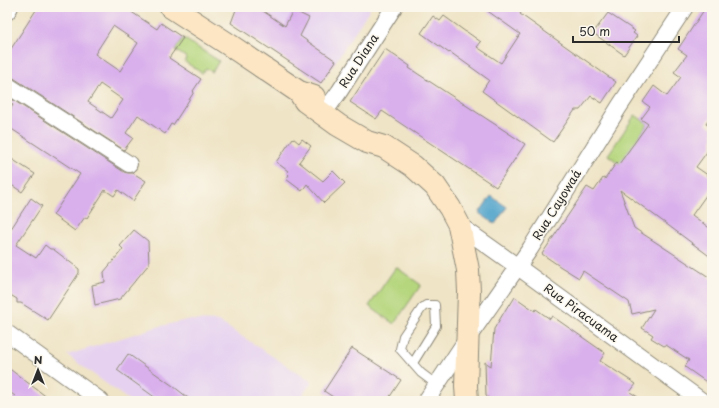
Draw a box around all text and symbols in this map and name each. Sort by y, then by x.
scale bar [573,18,679,44]
text: 50 m [579,22,610,40]
street label: Rua Diana [334,29,383,91]
street label: Rua Cayowaá [527,165,585,243]
street label: Rua Piracuama [540,279,623,346]
north arrow [18,350,58,390]
text: N [34,351,43,368]

